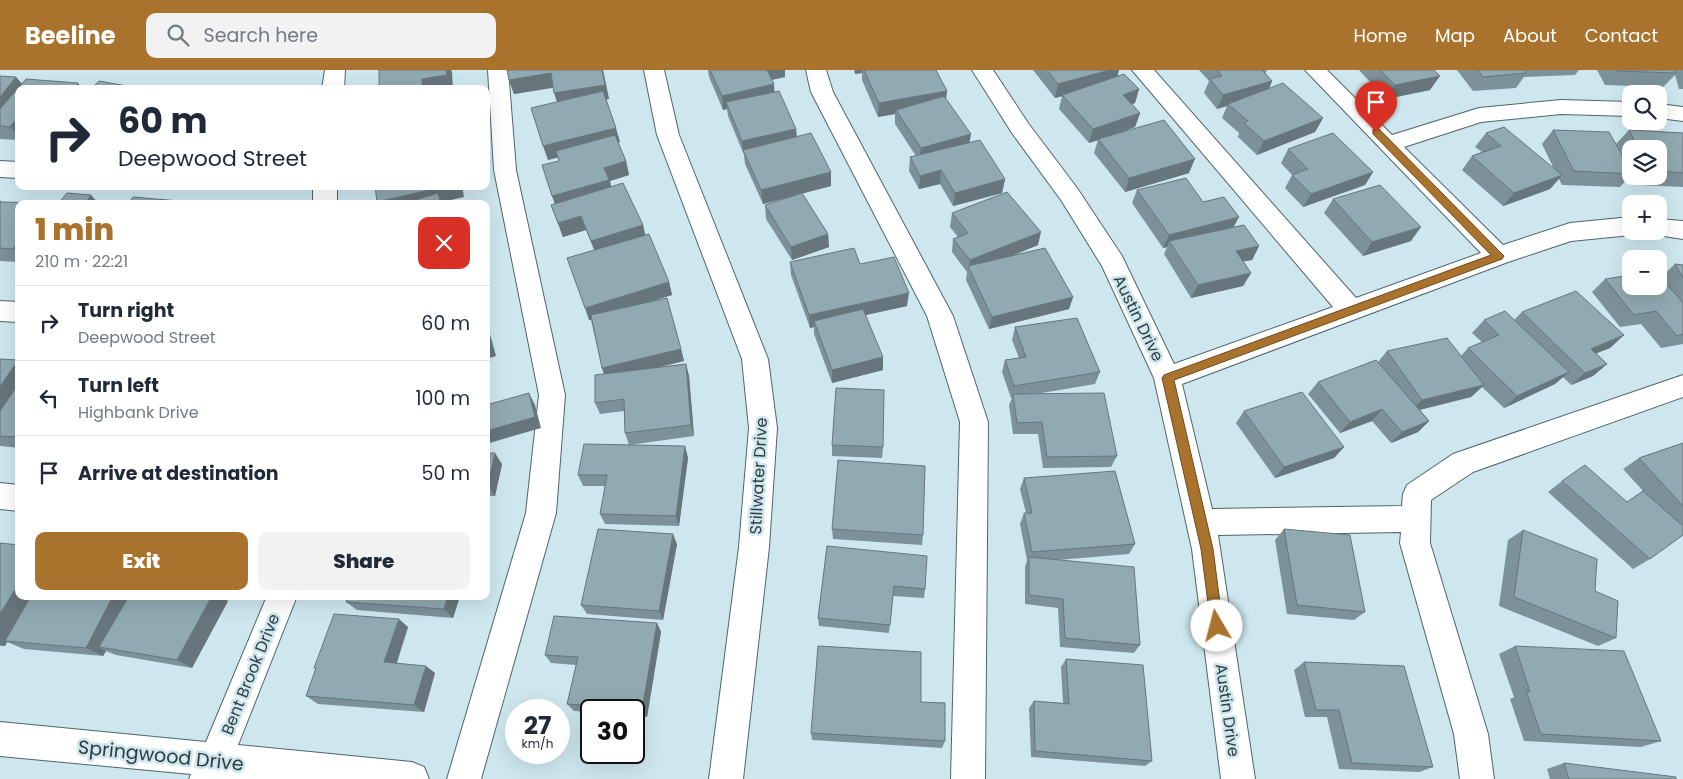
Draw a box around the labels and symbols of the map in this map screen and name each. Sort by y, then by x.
pin [1355,81,1397,132]
street label: Austin Drive [1108,271,1169,365]
street label: Stillwater Drive [744,417,773,535]
position arrow [1190,599,1242,651]
street label: Bent Brook Drive [216,610,285,738]
street label: Austin Drive [1210,662,1245,758]
speed limit sign: 30 [580,699,645,764]
street label: Springwood Drive [77,733,245,778]

